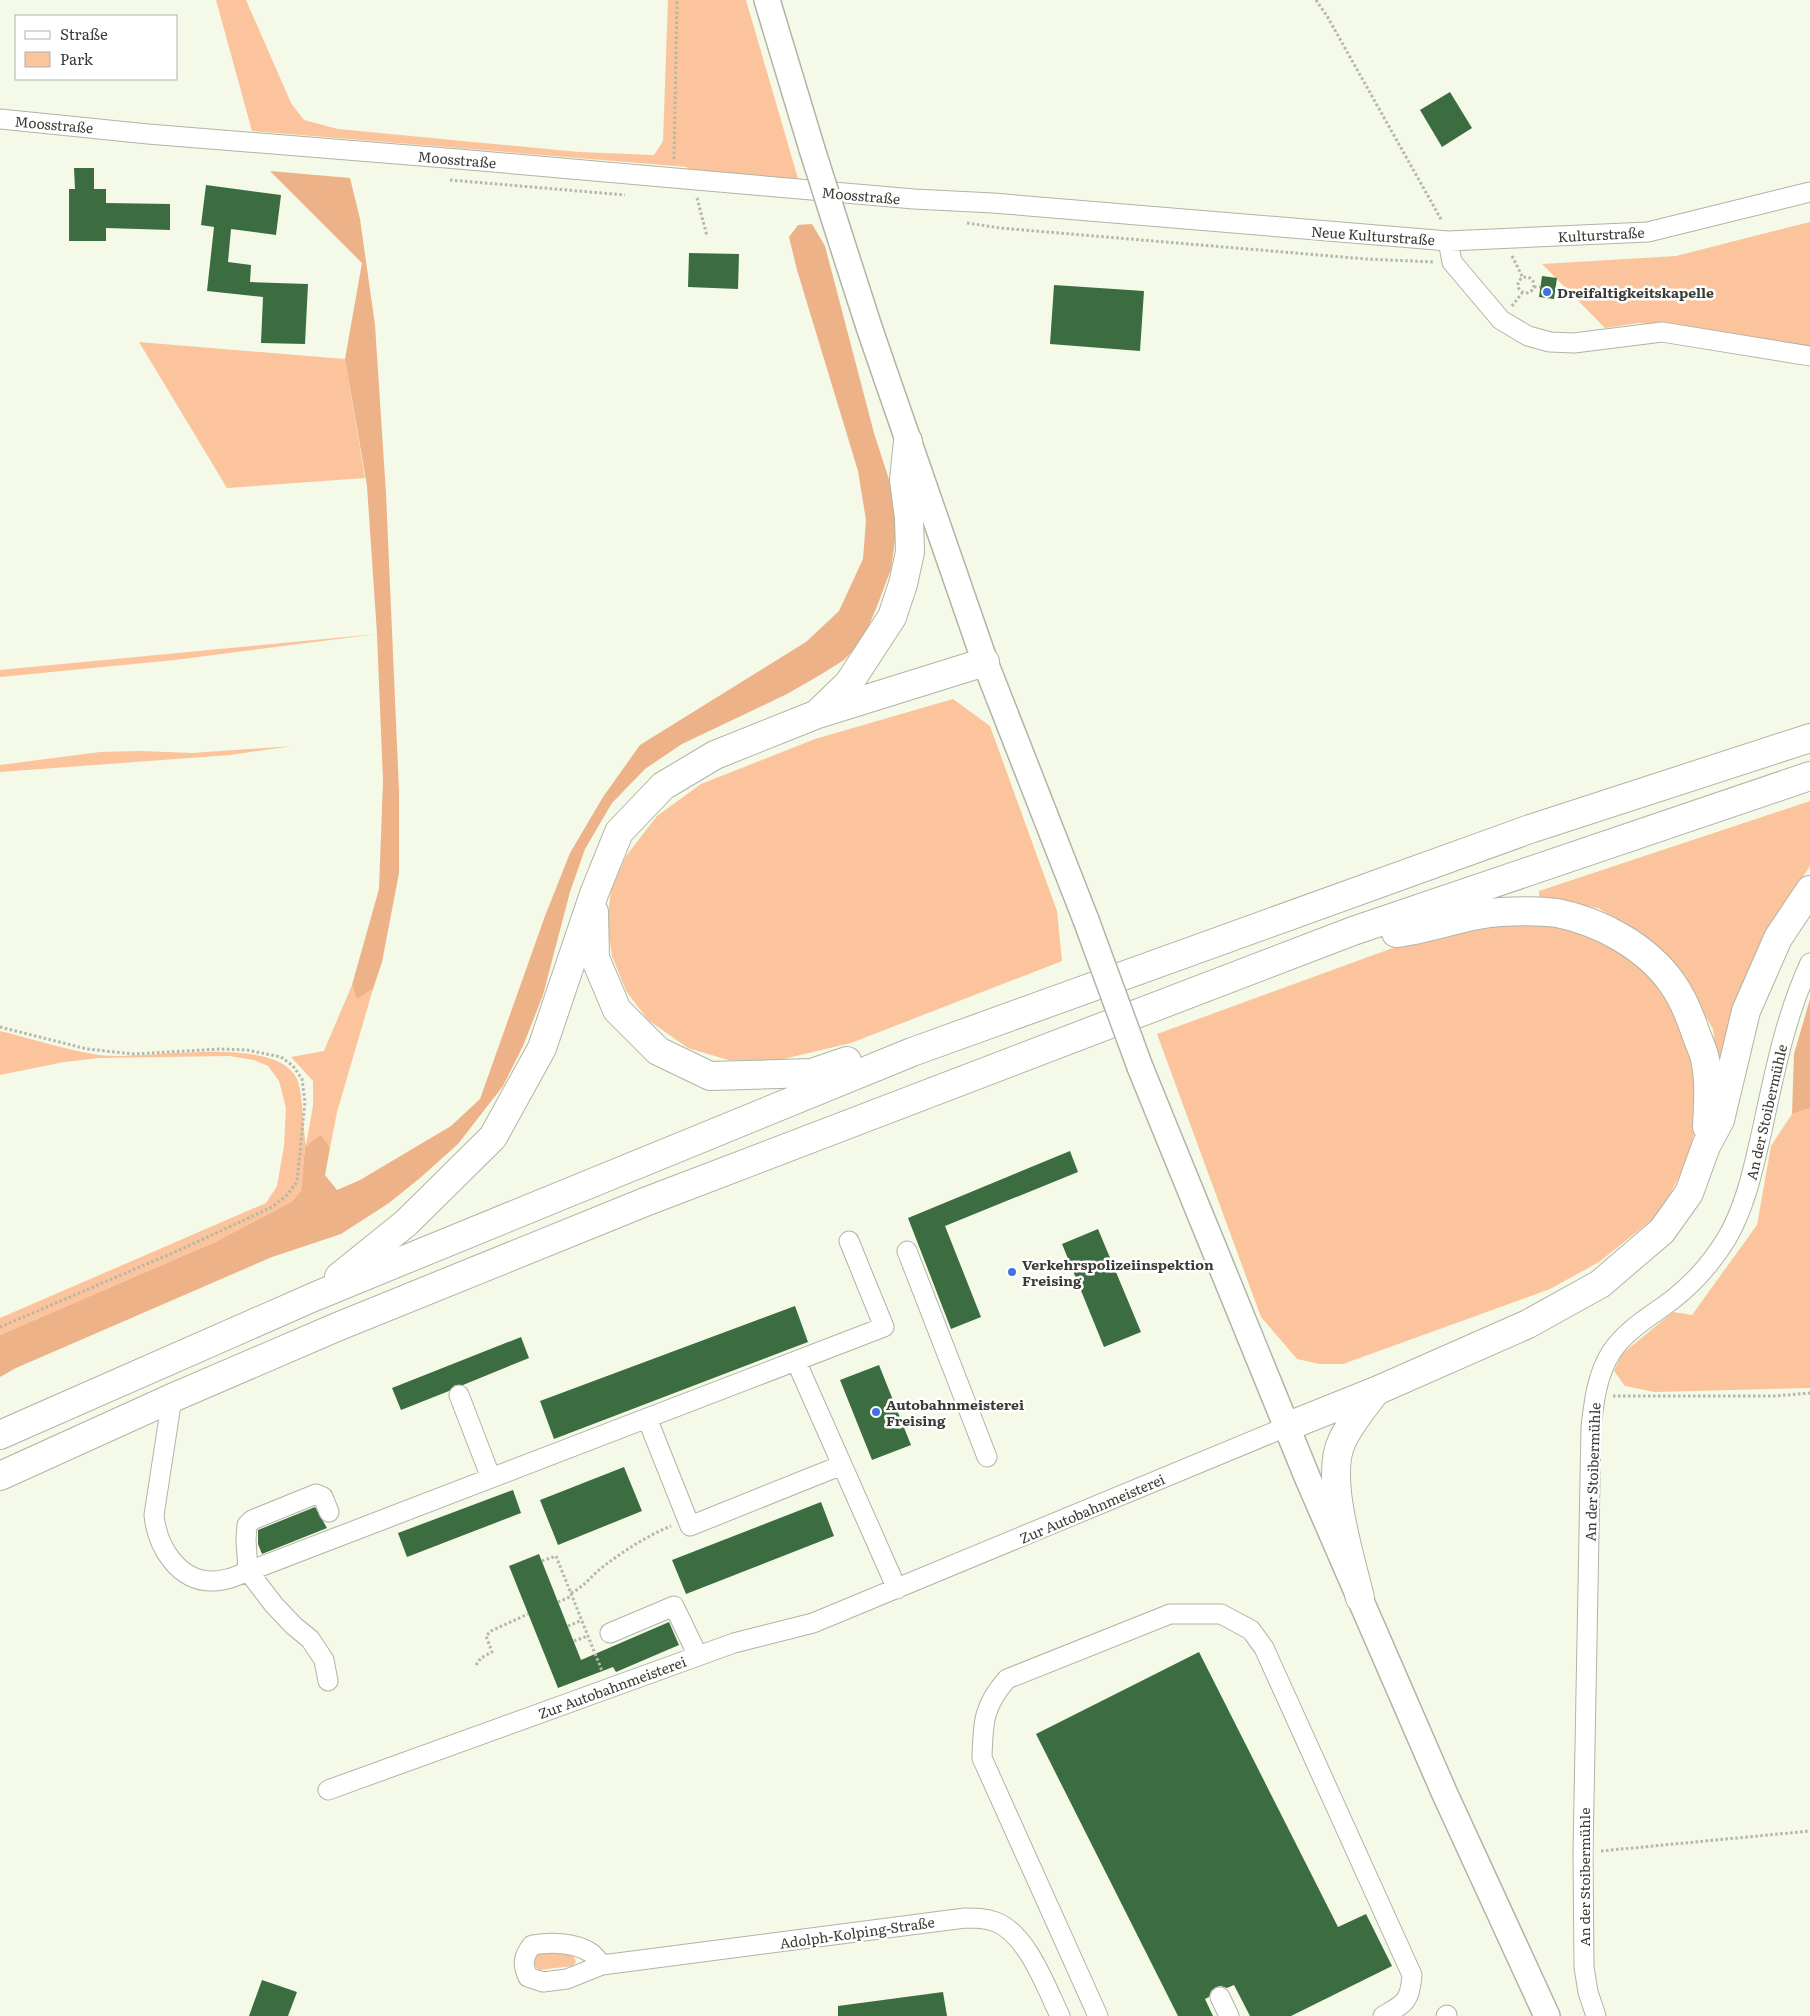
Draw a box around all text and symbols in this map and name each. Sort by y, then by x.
legend [15,15,178,80]
text: Straße [60,22,108,45]
text: Park [60,47,94,70]
street label: Moosstraße [14,111,94,137]
street label: Moosstraße [417,146,497,172]
street label: Moosstraße [821,182,901,208]
street label: Neue Kulturstraße [1310,221,1436,249]
street label: Kulturstraße [1557,222,1645,246]
place label: Dreifaltigkeitskapelle [1557,282,1714,302]
marker: Dreifaltigkeitskapelle [1541,286,1553,298]
street label: An der Stoibermühle [1741,1042,1791,1182]
place label: Verkehrspolizeiinspektion Freising [1022,1254,1214,1290]
marker: Verkehrspolizeiinspektion Freising [1006,1266,1018,1278]
place label: Autobahnmeisterei Freising [886,1394,1024,1430]
street label: An der Stoibermühle [1580,1402,1604,1542]
marker: Autobahnmeisterei Freising [870,1406,882,1418]
street label: Zur Autobahnmeisterei [1016,1468,1168,1548]
street label: Zur Autobahnmeisterei [535,1651,689,1723]
street label: An der Stoibermühle [1574,1808,1594,1946]
street label: Adolph-Kolping-Straße [778,1911,936,1953]

